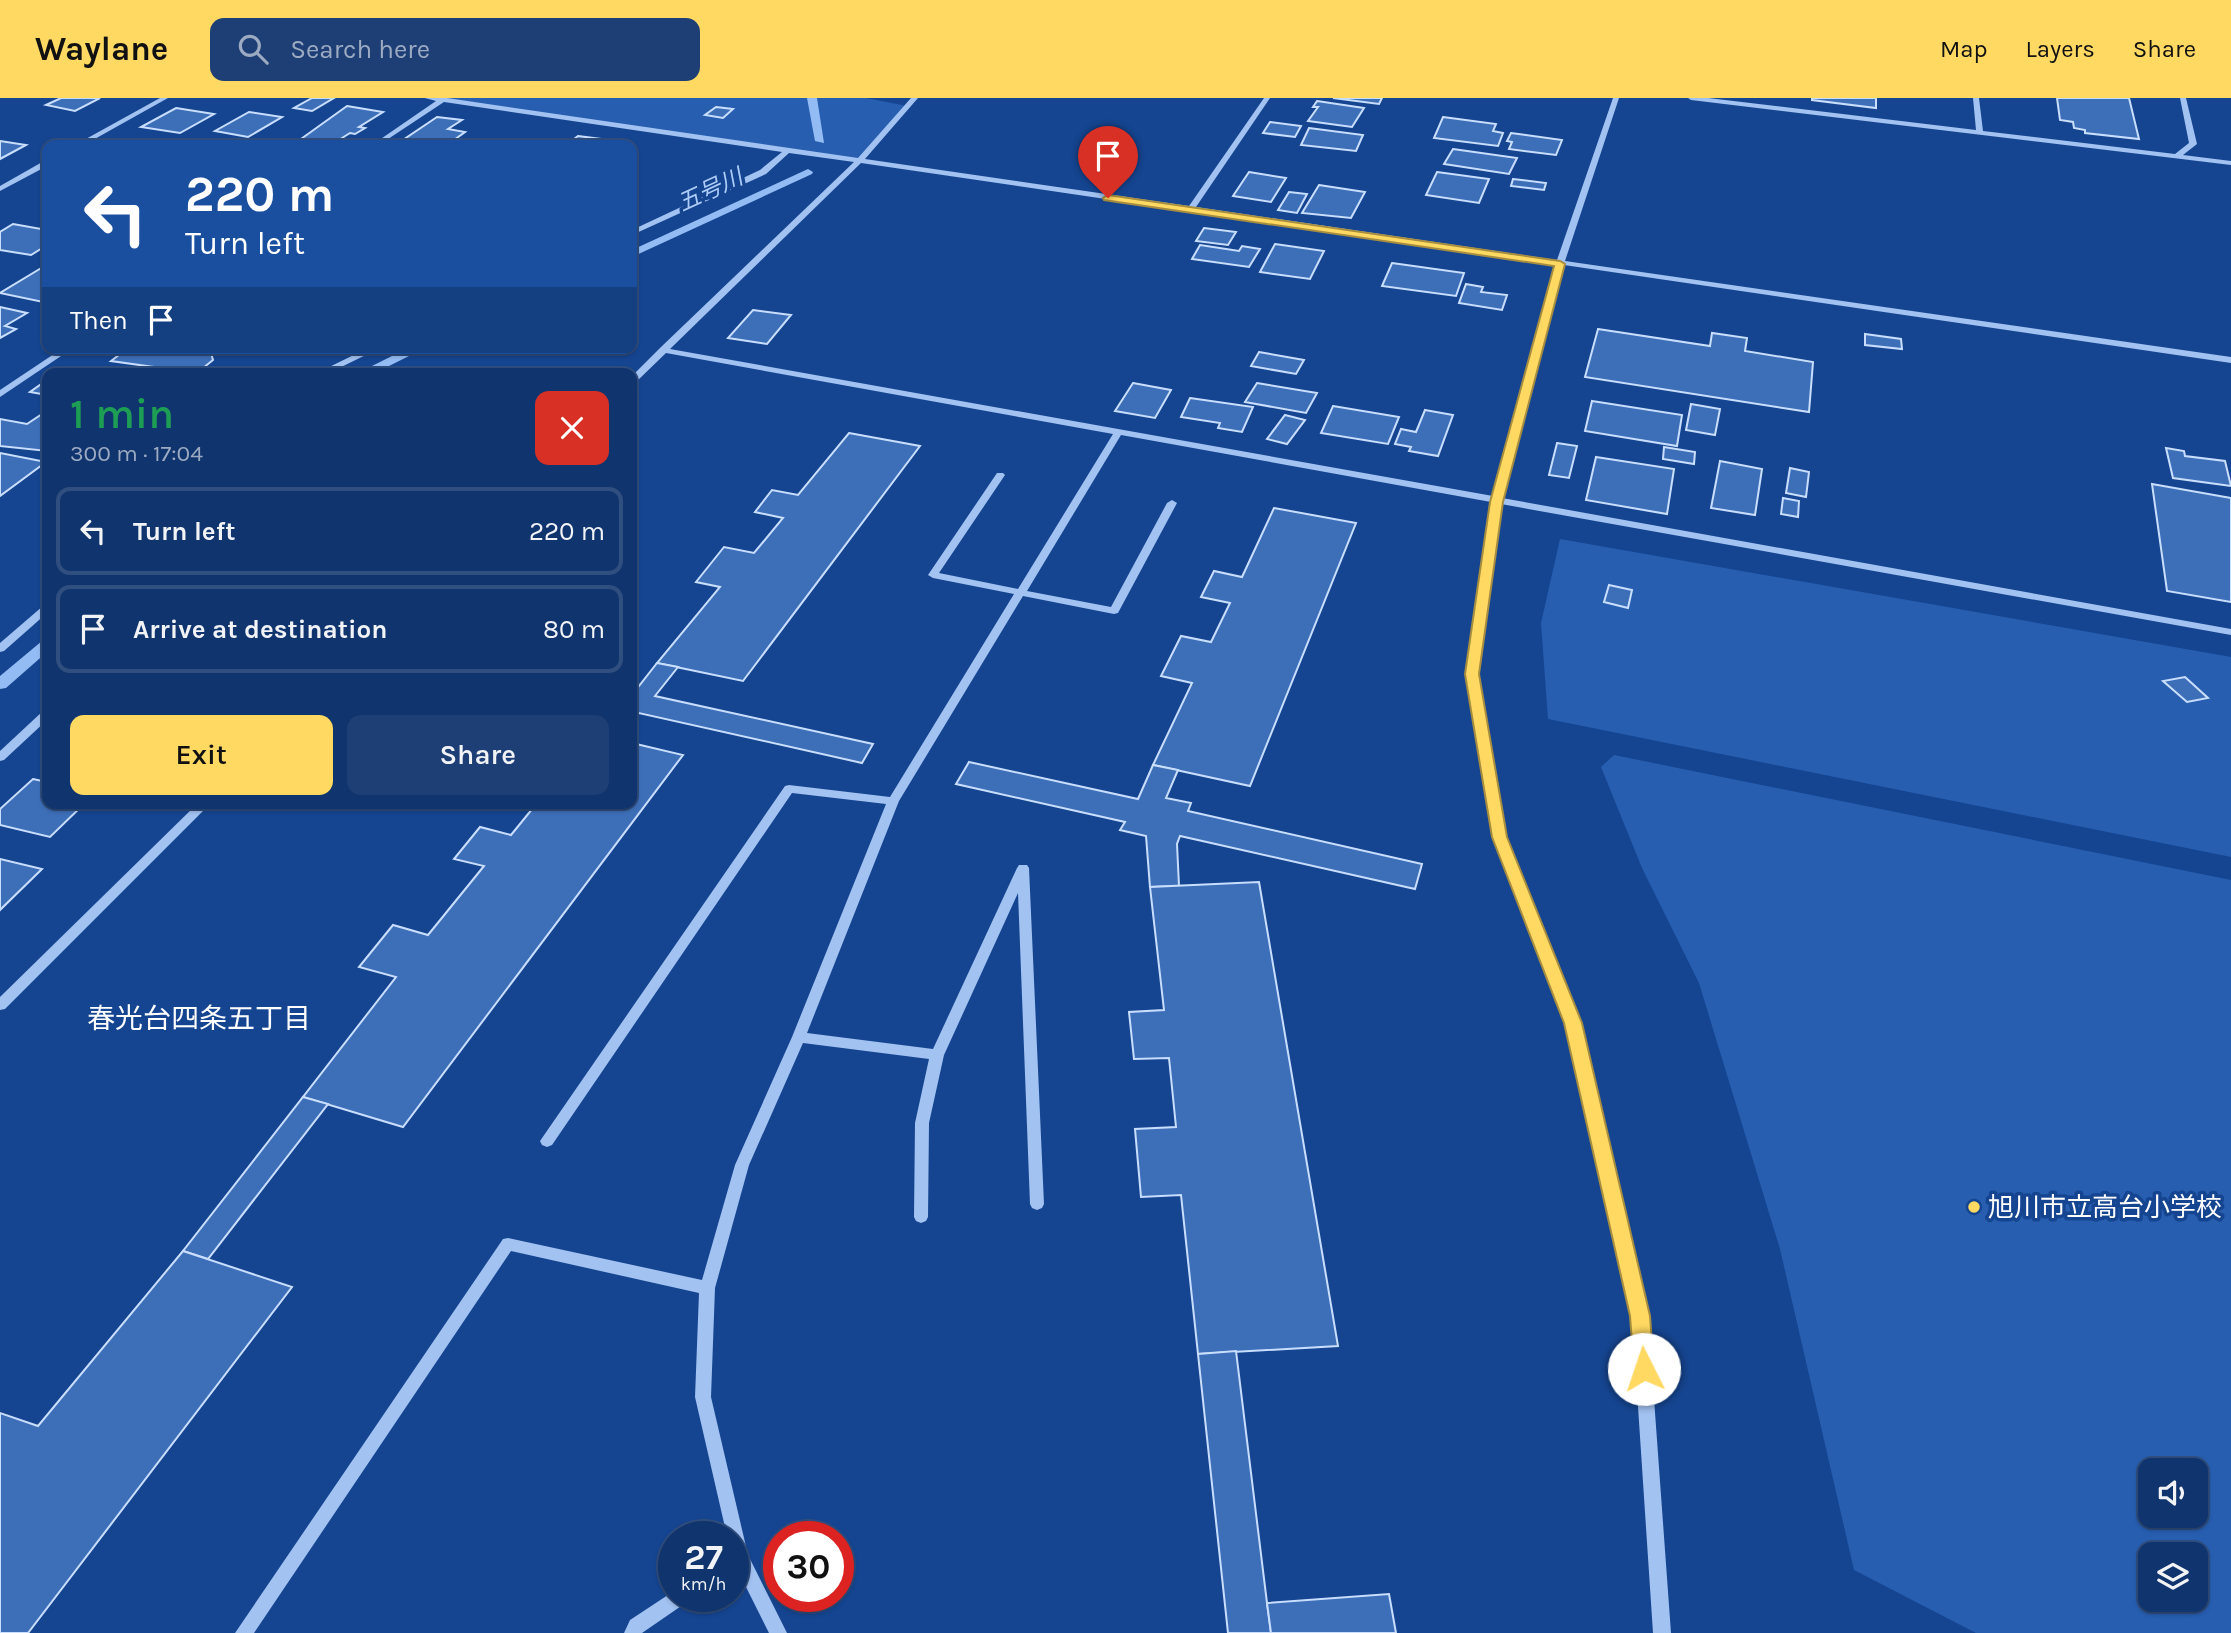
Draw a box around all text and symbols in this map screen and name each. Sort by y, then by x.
search box [210,18,700,81]
text: Waylane [35,30,168,68]
icon: search [234,30,272,68]
text: Search here [290,34,430,65]
text: Map [1940,35,1988,63]
text: Layers [2026,35,2095,63]
text: Share [2133,35,2196,63]
pin [1078,126,1138,198]
icon: arrive [1089,137,1127,175]
water label: 五号川 [673,162,750,217]
text: 220 m [185,166,334,223]
icon: left [70,168,161,259]
text: Turn left [185,225,305,262]
icon: arrive [142,301,180,339]
text: Then [70,305,128,336]
text: 1 min [70,389,174,439]
button: close [535,391,609,465]
text: 300 m · 17:04 [70,440,203,467]
icon: left [74,512,112,550]
text: Turn left [133,516,235,547]
text: 220 m [529,516,605,547]
icon: arrive [74,610,112,648]
text: Arrive at destination [133,614,387,645]
text: 80 m [543,614,605,645]
button: Exit [70,715,333,795]
button: Share [347,715,609,795]
district label: 春光台四条五丁目 [87,1002,311,1035]
place label: 旭川市立高台小学校 [1988,1192,2222,1223]
marker: 旭川市立高台小学校 [1966,1199,1982,1215]
position arrow [1607,1332,1681,1406]
map controls [2138,1458,2208,1612]
button: sound [2138,1458,2208,1528]
speed limit sign: 30 [763,1521,854,1612]
text: 27 [684,1537,723,1578]
button: layers [2138,1542,2208,1612]
text: km/h [681,1573,726,1595]

